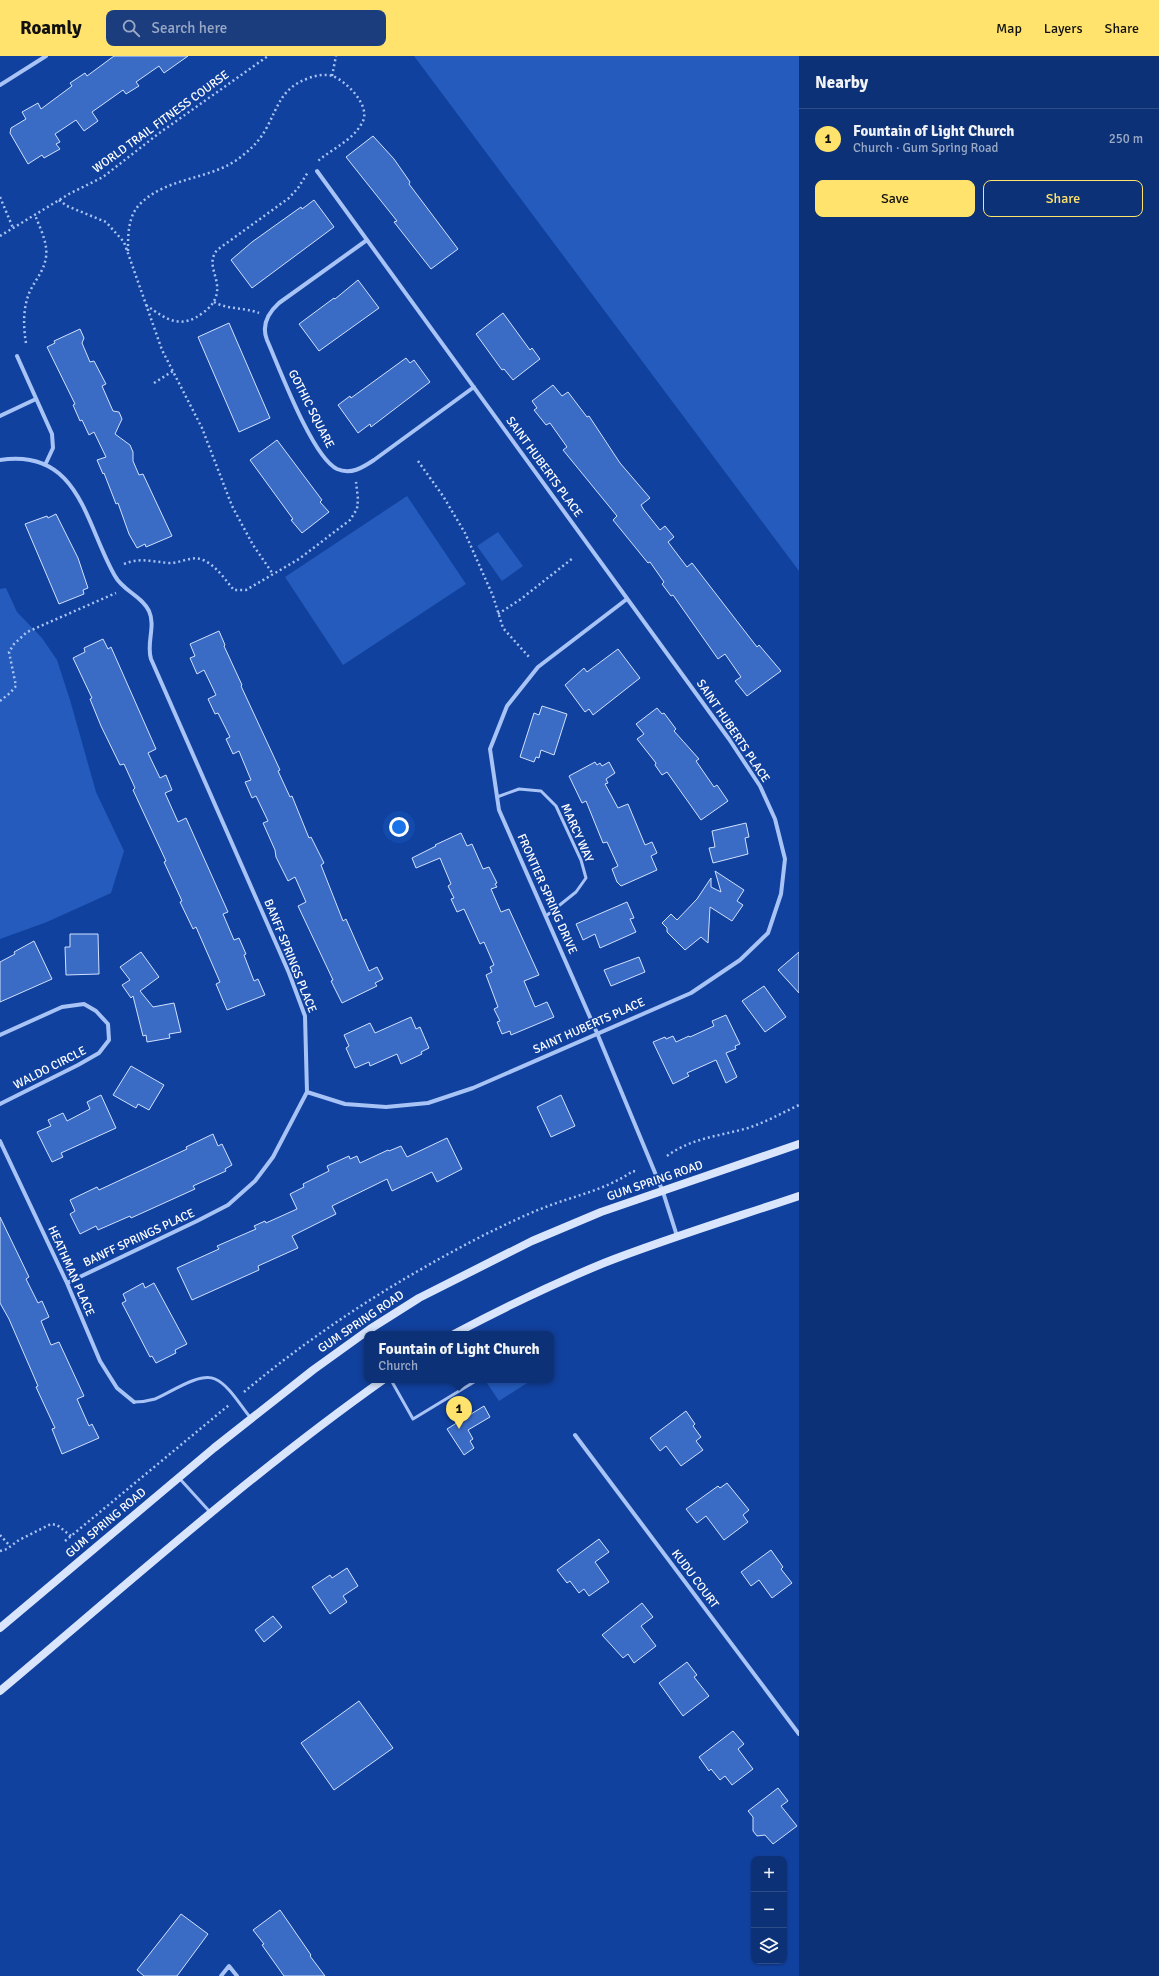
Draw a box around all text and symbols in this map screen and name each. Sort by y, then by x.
search box [106,10,386,46]
text: Roamly [20,16,82,40]
icon: search [120,17,142,39]
text: Search here [152,19,227,37]
text: Map [996,20,1022,37]
text: Layers [1044,20,1083,37]
text: Share [1105,20,1139,37]
street label: WORLD TRAIL FITNESS COURSE [90,67,232,177]
text: Nearby [815,72,868,93]
text: Fountain of Light Church [853,122,1014,140]
text: 1 [824,131,832,147]
text: 250 m [1109,131,1143,147]
text: Church · Gum Spring Road [853,140,998,156]
button: Save [815,180,975,217]
button: Share [983,180,1143,217]
street label: GOTHIC SQUARE [285,367,337,451]
street label: SAINT HUBERTS PLACE [502,414,586,520]
street label: SAINT HUBERTS PLACE [693,677,773,785]
street label: MARCY WAY [557,801,597,865]
your location [389,817,409,837]
street label: FRONTIER SPRING DRIVE [514,831,580,957]
street label: BANFF SPRINGS PLACE [260,897,320,1015]
street label: SAINT HUBERTS PLACE [531,994,647,1057]
street label: WALDO CIRCLE [11,1043,89,1093]
street label: GUM SPRING ROAD [605,1157,705,1204]
street label: BANFF SPRINGS PLACE [81,1205,197,1270]
street label: HEATHMAN PLACE [44,1223,98,1319]
street label: GUM SPRING ROAD [315,1288,407,1356]
popup [364,1331,554,1383]
text: Fountain of Light Church [378,1340,540,1358]
text: Church [378,1358,418,1374]
pin: 1 [446,1396,472,1429]
street label: GUM SPRING ROAD [63,1485,150,1561]
street label: KUDU COURT [668,1547,722,1611]
map controls [751,1856,787,1964]
button: + [751,1856,787,1892]
button: − [751,1892,787,1928]
button: layers [751,1928,787,1964]

